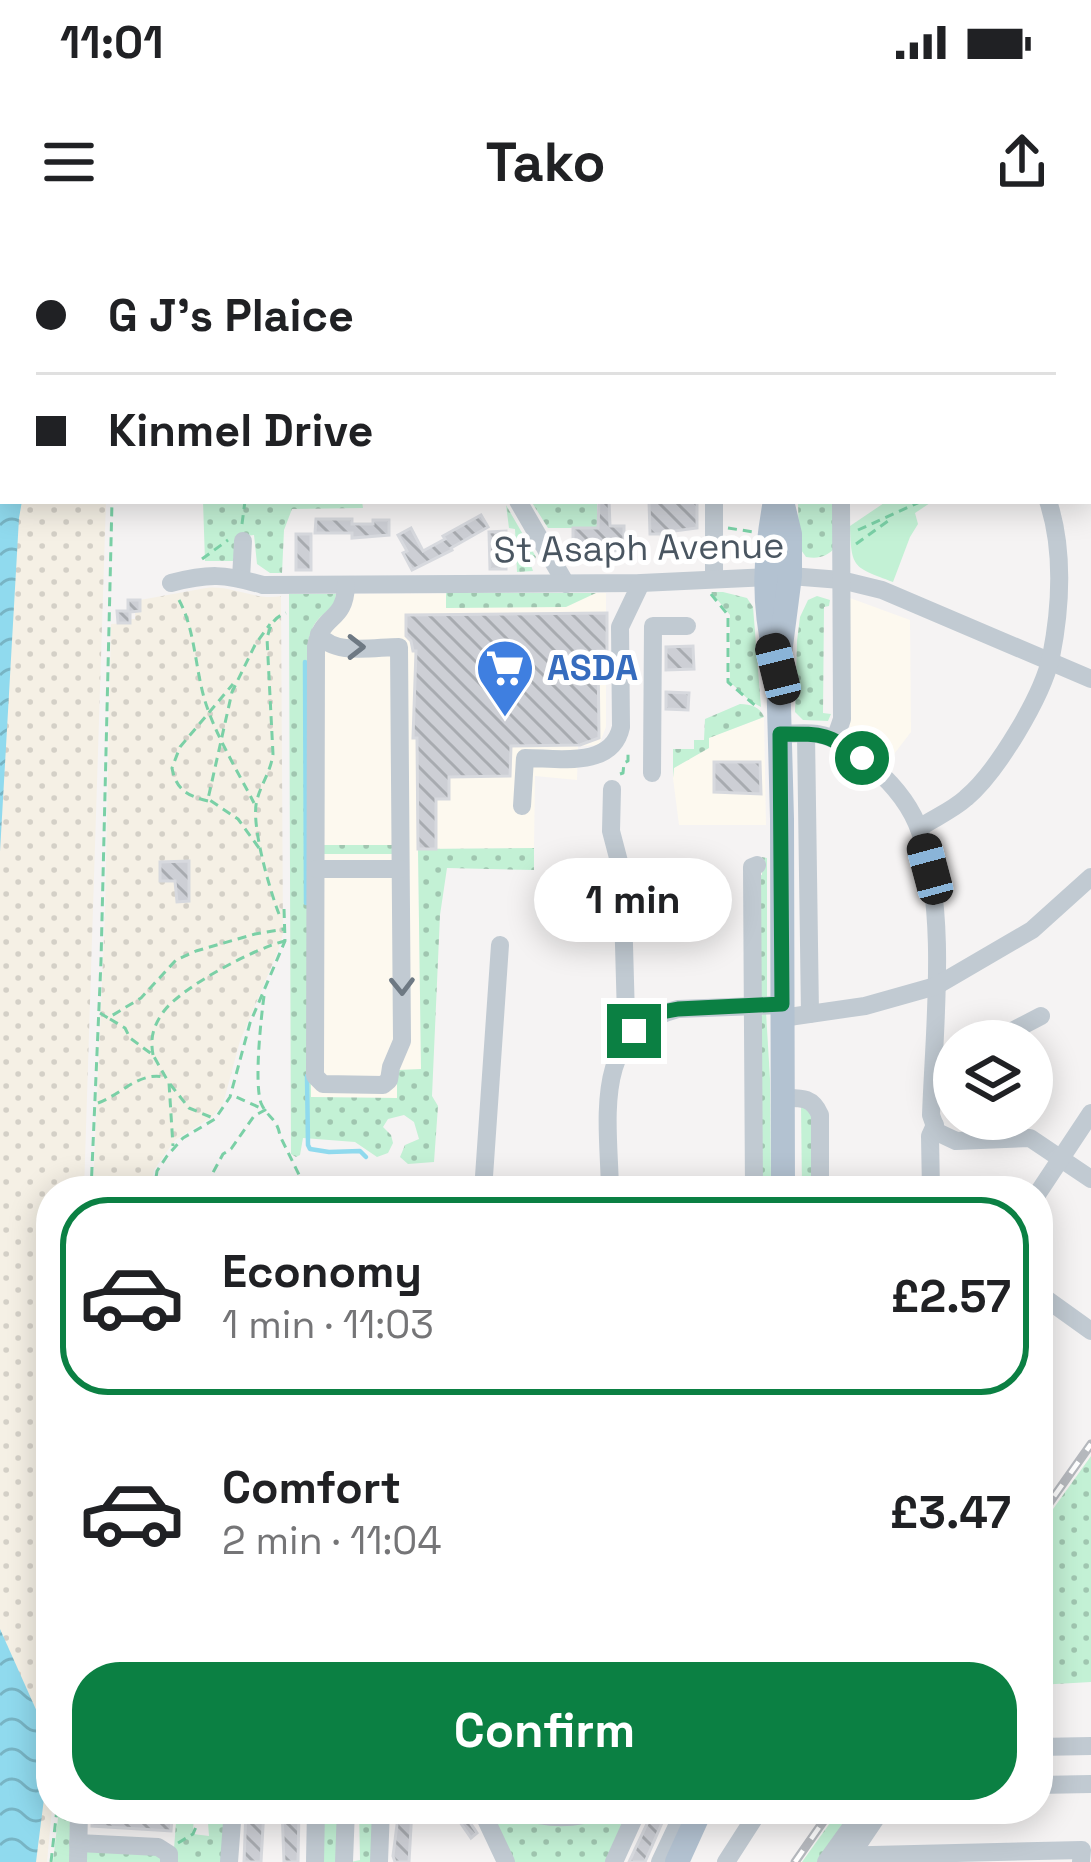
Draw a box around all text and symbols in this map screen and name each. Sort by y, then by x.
text: 11:01 [60,14,164,71]
text: Tako [485,128,606,197]
icon: menu [36,129,102,195]
icon: share [989,129,1055,195]
text: G J's Plaice [108,287,354,344]
text: Kinmel Drive [108,402,373,459]
street label: St Asaph Avenue [493,522,785,574]
car [752,630,804,708]
one-way arrow [348,634,366,660]
supermarket icon: ASDA [474,637,536,719]
place label: ASDA [547,645,638,691]
route start [835,731,889,785]
car [903,830,957,908]
callout: 1 min [535,857,733,941]
text: 1 min [585,875,681,924]
one-way arrow [388,977,414,996]
route end [607,1004,661,1058]
map controls [933,1020,1053,1140]
button: layers [933,1020,1053,1140]
icon: car [78,1242,186,1350]
text: Economy [222,1243,422,1300]
text: £2.57 [891,1268,1011,1325]
text: 1 min · 11:03 [222,1300,434,1349]
icon: car [78,1458,186,1566]
text: Comfort [222,1459,401,1516]
text: £3.47 [890,1484,1011,1541]
text: 2 min · 11:04 [222,1516,442,1565]
button: Confirm [72,1662,1017,1800]

